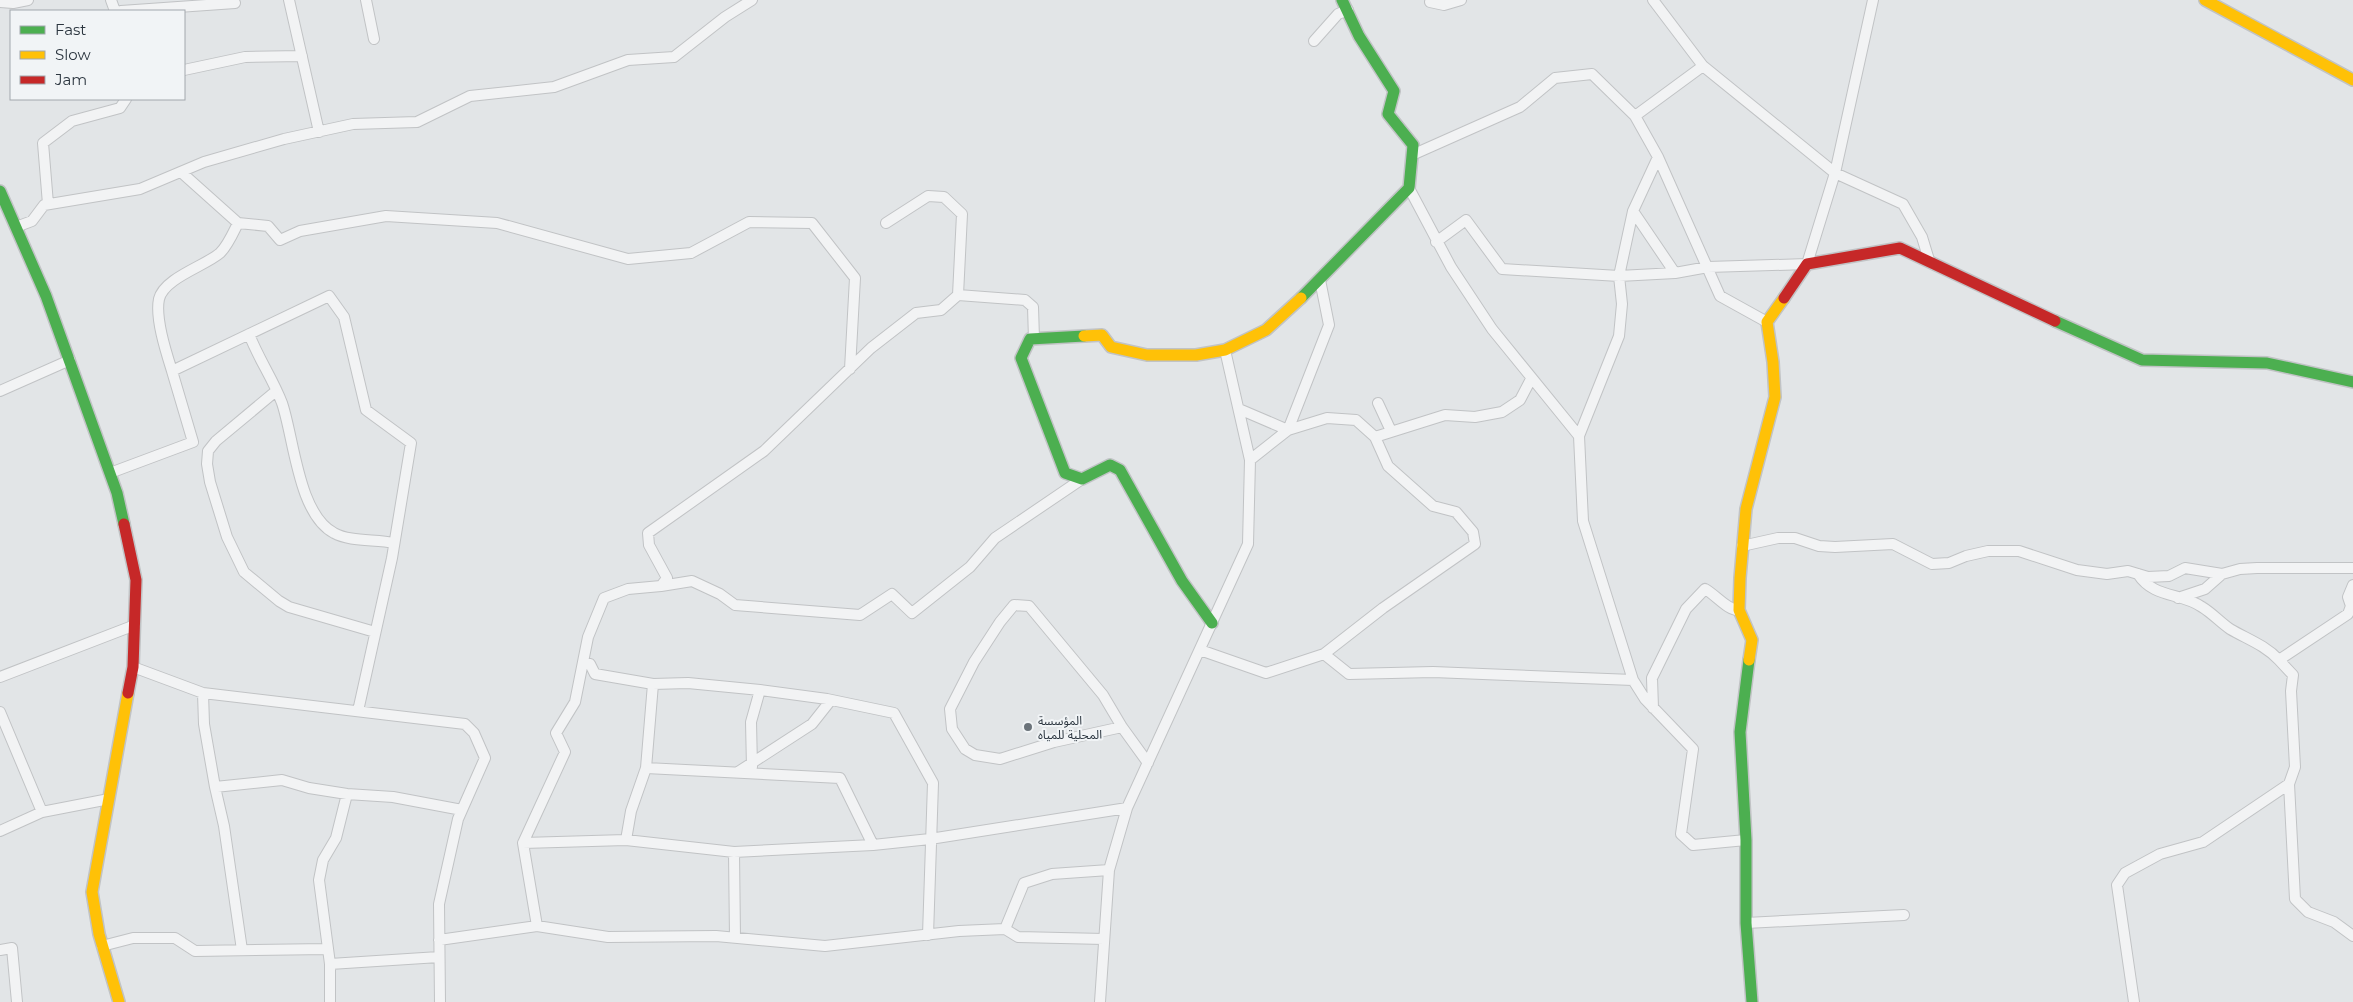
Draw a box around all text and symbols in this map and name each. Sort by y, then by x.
legend [10,10,185,100]
text: Fast [55,20,86,39]
text: Slow [55,45,91,64]
text: Jam [54,70,87,89]
place label: المؤسسة المحلية للمياه [1038,713,1102,742]
marker: المؤسسة المحلية للمياه [1022,721,1034,733]

